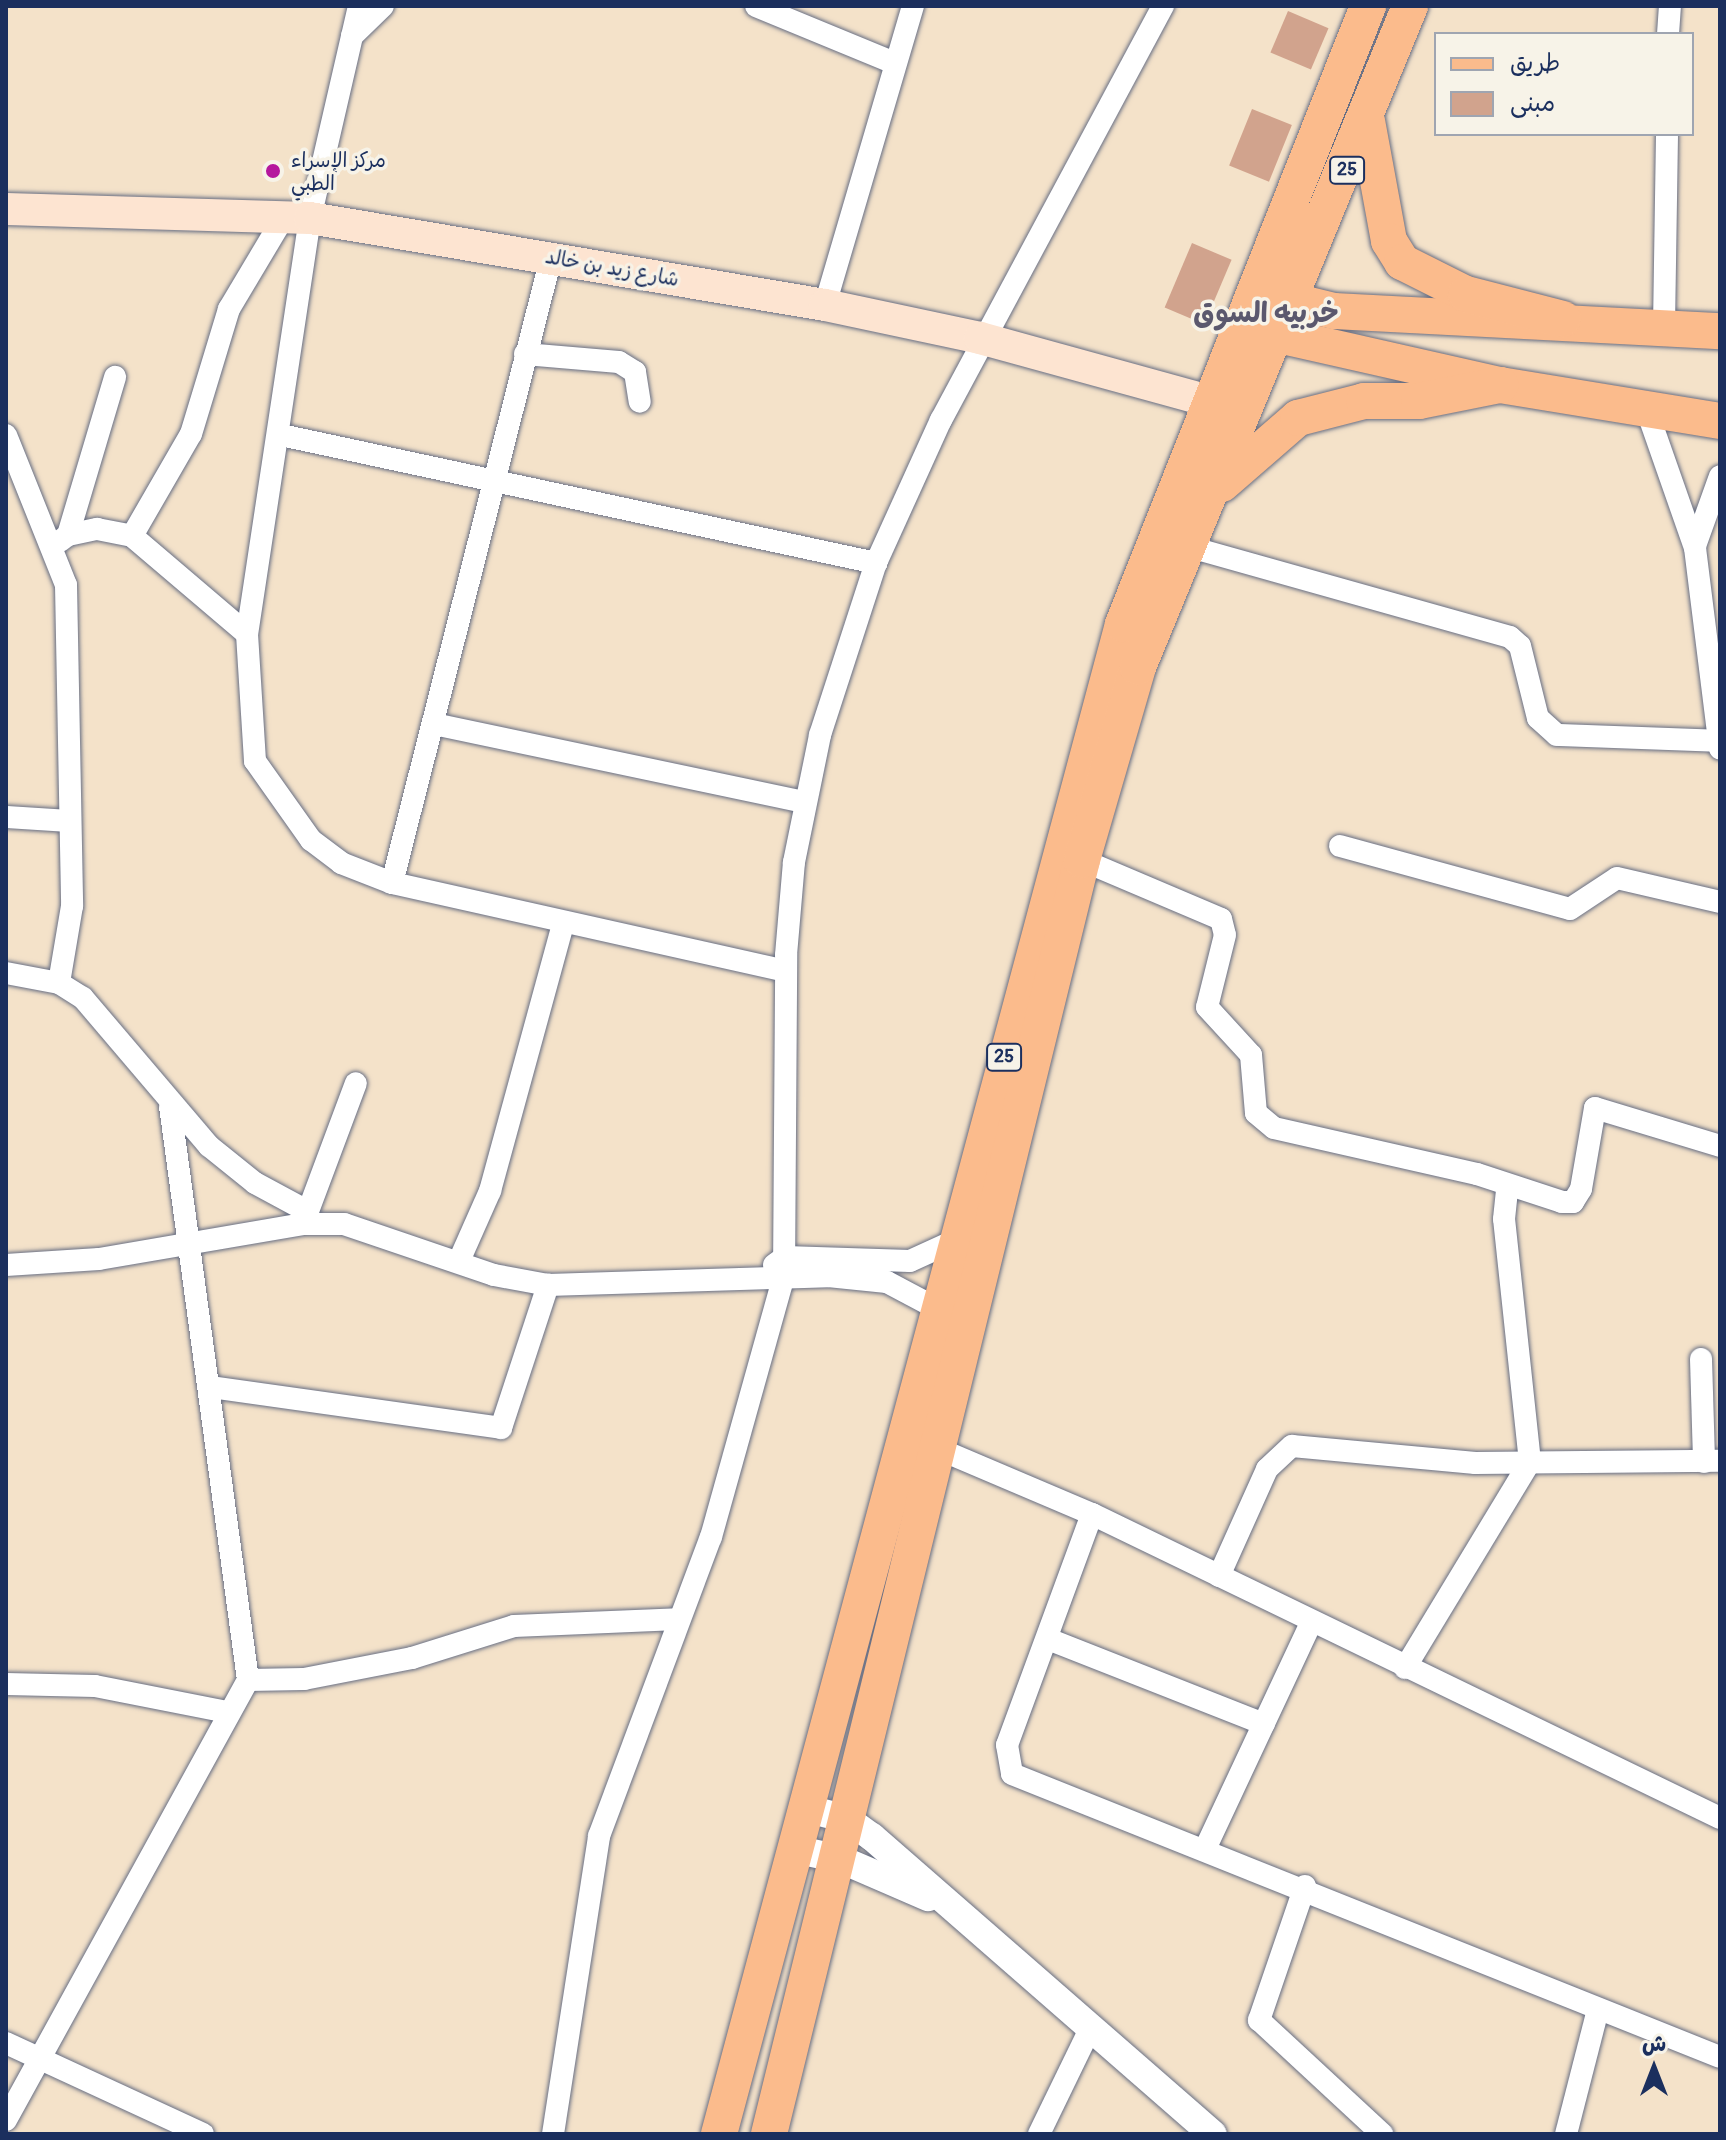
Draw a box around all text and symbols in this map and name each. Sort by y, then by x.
legend [1434,32,1694,136]
text: طريق [1510,49,1560,78]
text: مبنى [1510,89,1555,118]
place label: مركز الإسراء الطبي [291,148,386,195]
road number: 25 [1329,156,1365,184]
marker: مركز الإسراء الطبي [262,160,284,182]
street label: شارع زيد بن خالد [543,244,681,292]
district label: خربیه السوق [1193,297,1339,331]
road number: 25 [986,1043,1022,1071]
north arrow [1614,2028,1694,2108]
text: ش [1642,2030,1666,2058]

